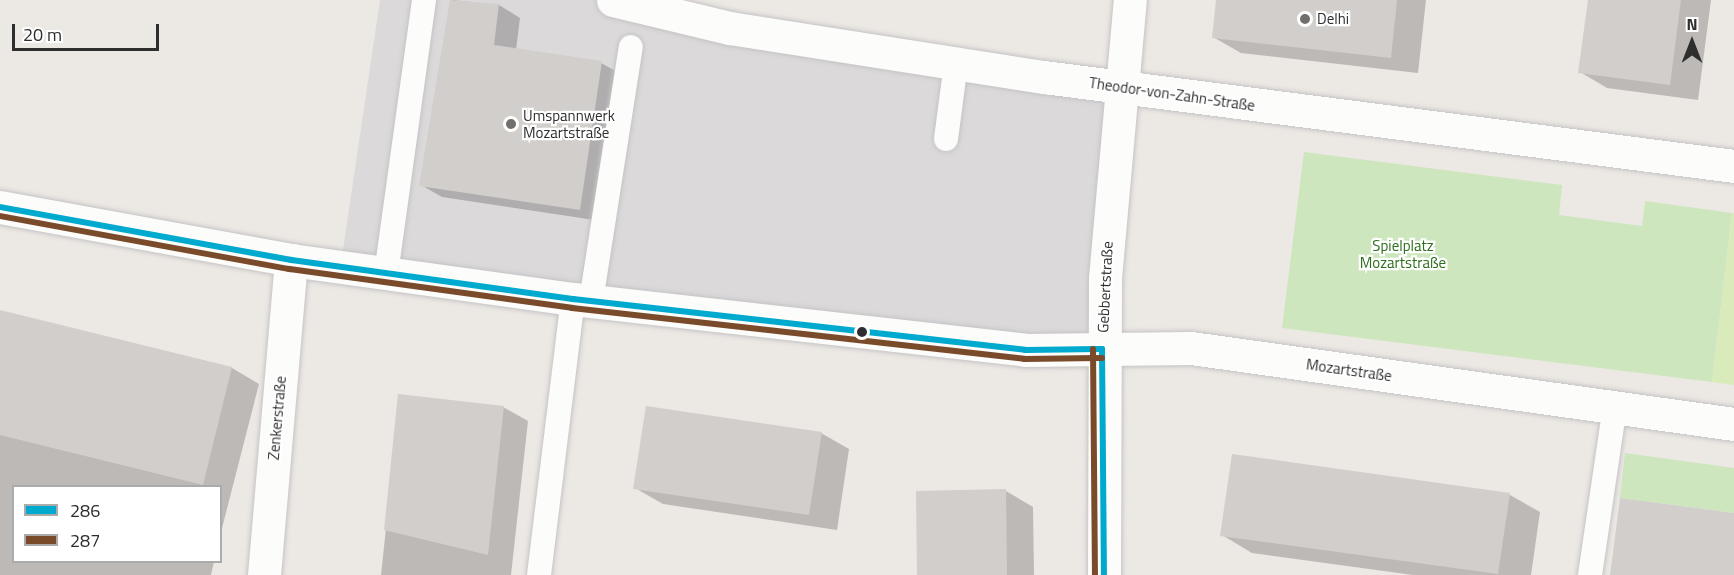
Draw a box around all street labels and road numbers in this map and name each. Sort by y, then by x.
street label: Theodor-von-Zahn-Straße [1088,73,1256,115]
street label: Gebbertstraße [1094,241,1116,333]
street label: Mozartstraße [1305,355,1393,385]
street label: Zenkerstraße [264,375,290,461]

